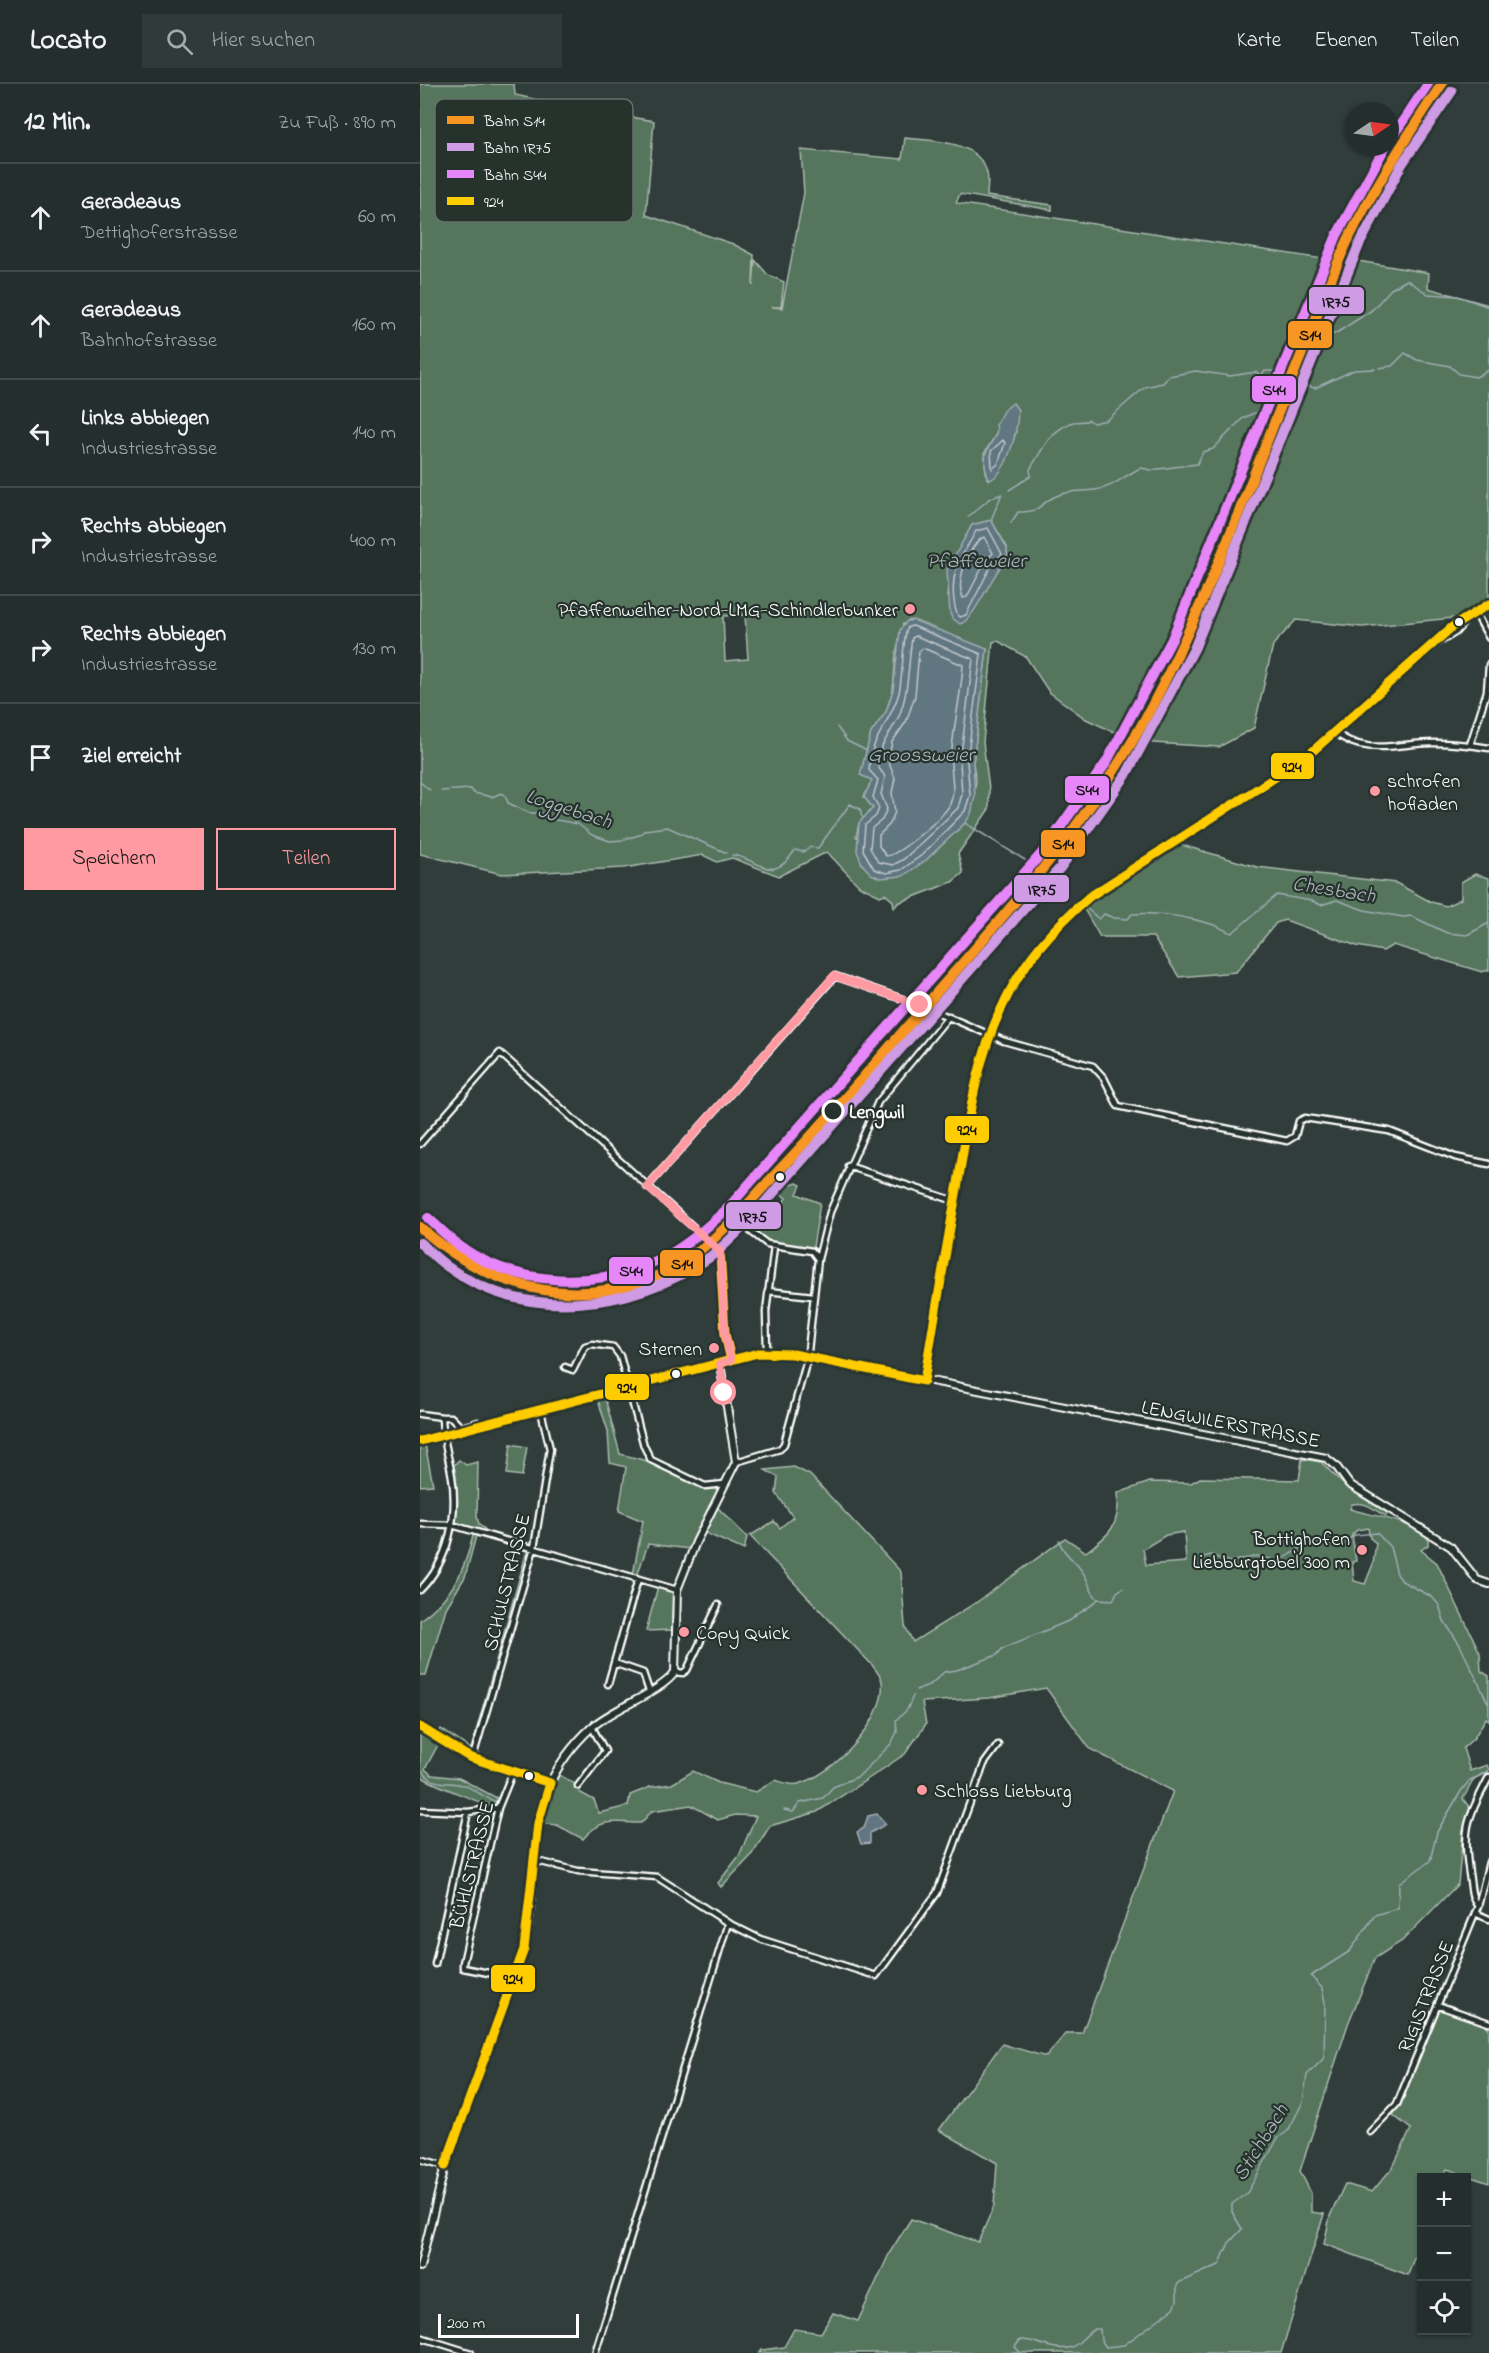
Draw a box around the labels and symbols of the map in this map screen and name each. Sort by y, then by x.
legend [435,99,633,222]
north arrow [1345,102,1399,156]
text: Bahn S14 [483,110,545,134]
text: Bahn IR75 [483,137,551,161]
text: Bahn S44 [483,164,547,188]
text: 924 [484,191,504,215]
line badge: IR75 [1308,286,1365,315]
text: IR75 [1322,291,1351,315]
line badge: S14 [1287,320,1333,349]
text: S14 [1299,324,1321,348]
line badge: S44 [1251,375,1297,403]
text: S44 [1262,379,1286,403]
water label: Pfaffeweier [926,547,1028,577]
place label: Pfaffenweiher-Nord-LMG-Schindlerbunker [558,597,899,626]
marker: Pfaffenweiher-Nord-LMG-Schindlerbunker [903,602,917,616]
unlabelled marker [1453,616,1465,628]
water label: Groossweier [868,741,976,771]
line badge: 924 [1270,752,1315,780]
text: 924 [1281,756,1302,780]
place label: schrofen hofladen [1387,768,1460,820]
line badge: S44 [1064,775,1110,804]
text: S44 [1075,779,1099,803]
water label: Loggebach [521,782,616,839]
marker: schrofen hofladen [1368,784,1382,798]
line badge: S14 [1040,829,1086,858]
text: S14 [1052,833,1074,857]
water label: Chesbach [1290,870,1378,912]
line badge: IR75 [1013,874,1070,903]
text: IR75 [1028,879,1057,903]
route end [906,991,932,1017]
place label: Lengwil [849,1099,904,1129]
marker: Lengwil [822,1100,844,1122]
line badge: 924 [944,1115,990,1144]
text: 924 [956,1119,977,1143]
unlabelled marker [774,1171,786,1183]
line badge: IR75 [725,1201,782,1230]
text: IR75 [739,1206,768,1230]
line badge: S14 [659,1249,704,1277]
text: S14 [671,1253,693,1277]
line badge: S44 [608,1256,654,1285]
text: S44 [619,1260,643,1284]
place label: Sternen [639,1336,702,1365]
marker: Sternen [707,1341,721,1355]
unlabelled marker [670,1368,682,1380]
line badge: 924 [604,1373,650,1401]
text: 924 [616,1377,637,1401]
route start [710,1379,736,1405]
street label: LENGWILERSTRASSE [1139,1394,1323,1457]
street label: SCHULSTRASSE [477,1511,540,1655]
place label: Bottighofen Liebburgtobel 300 m [1192,1526,1350,1579]
marker: Bottighofen Liebburgtobel 300 m [1355,1543,1369,1557]
place label: Copy Quick [696,1620,790,1649]
marker: Copy Quick [677,1625,691,1639]
unlabelled marker [523,1770,535,1782]
place label: Schloss Liebburg [934,1778,1071,1808]
marker: Schloss Liebburg [915,1783,929,1797]
street label: BÜHLSTRASSE [443,1799,503,1933]
street label: RIGISTRASSE [1392,1937,1463,2057]
line badge: 924 [490,1964,536,1993]
text: 924 [502,1968,523,1992]
water label: Stichbach [1226,2098,1298,2187]
scale bar [438,2311,579,2338]

